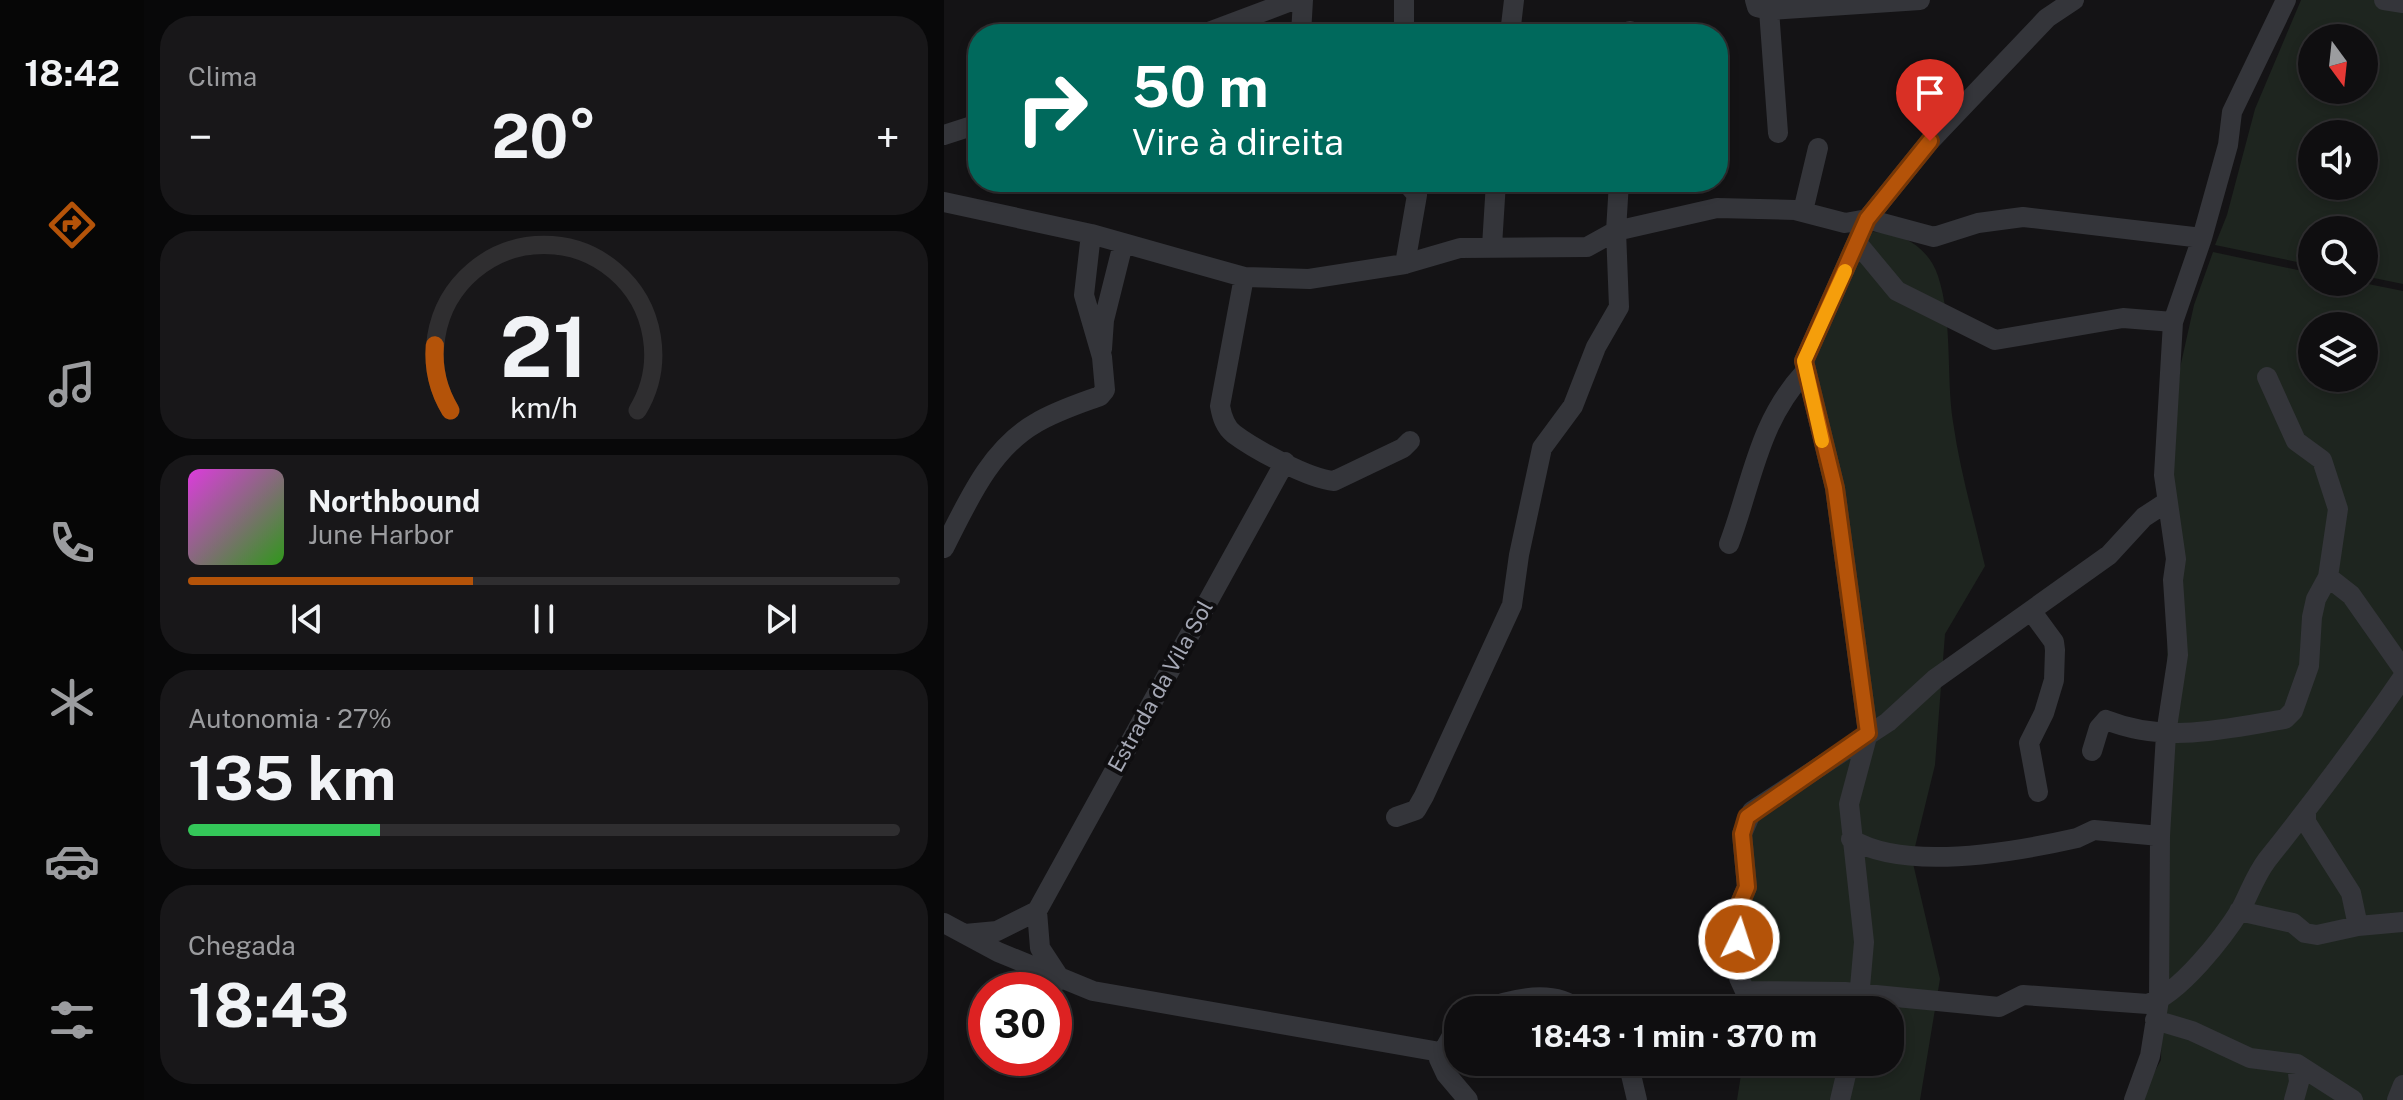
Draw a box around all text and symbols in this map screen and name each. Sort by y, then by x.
north arrow [2298,24,2378,104]
map controls [2298,24,2378,392]
text: 18:42 [24,52,120,94]
text: 50 m [1132,54,1269,120]
icon: right [1000,56,1104,160]
pin [1896,59,1964,141]
text: Clima [188,61,257,92]
icon: arrive [1908,71,1952,115]
text: 20° [491,101,597,172]
text: − [188,111,212,163]
text: + [876,111,900,163]
button: sound [2298,120,2378,200]
text: Vire à direita [1132,121,1344,163]
icon: directions [44,197,100,253]
button: search [2298,216,2378,296]
text: 21 [500,298,588,396]
button: layers [2298,312,2378,392]
icon: music [44,356,100,412]
text: km/h [510,391,578,424]
text: Northbound [308,483,480,519]
icon: phone [44,515,100,571]
text: June Harbor [308,519,454,550]
street label: Estrada da Vila Sol [1102,596,1218,776]
icon: previous [285,597,329,641]
icon: pause [522,597,566,641]
icon: next [759,597,803,641]
icon: climate [44,674,100,730]
text: Autonomia · 27% [188,703,392,734]
text: 135 km [188,743,396,814]
icon: car [44,833,100,889]
position arrow [1697,897,1781,981]
text: Chegada [188,930,296,961]
text: 18:43 [188,970,349,1041]
speed limit sign: 30 [968,972,1072,1076]
icon: filters [44,992,100,1048]
text: 18:43 · 1 min · 370 m [1531,1018,1817,1054]

